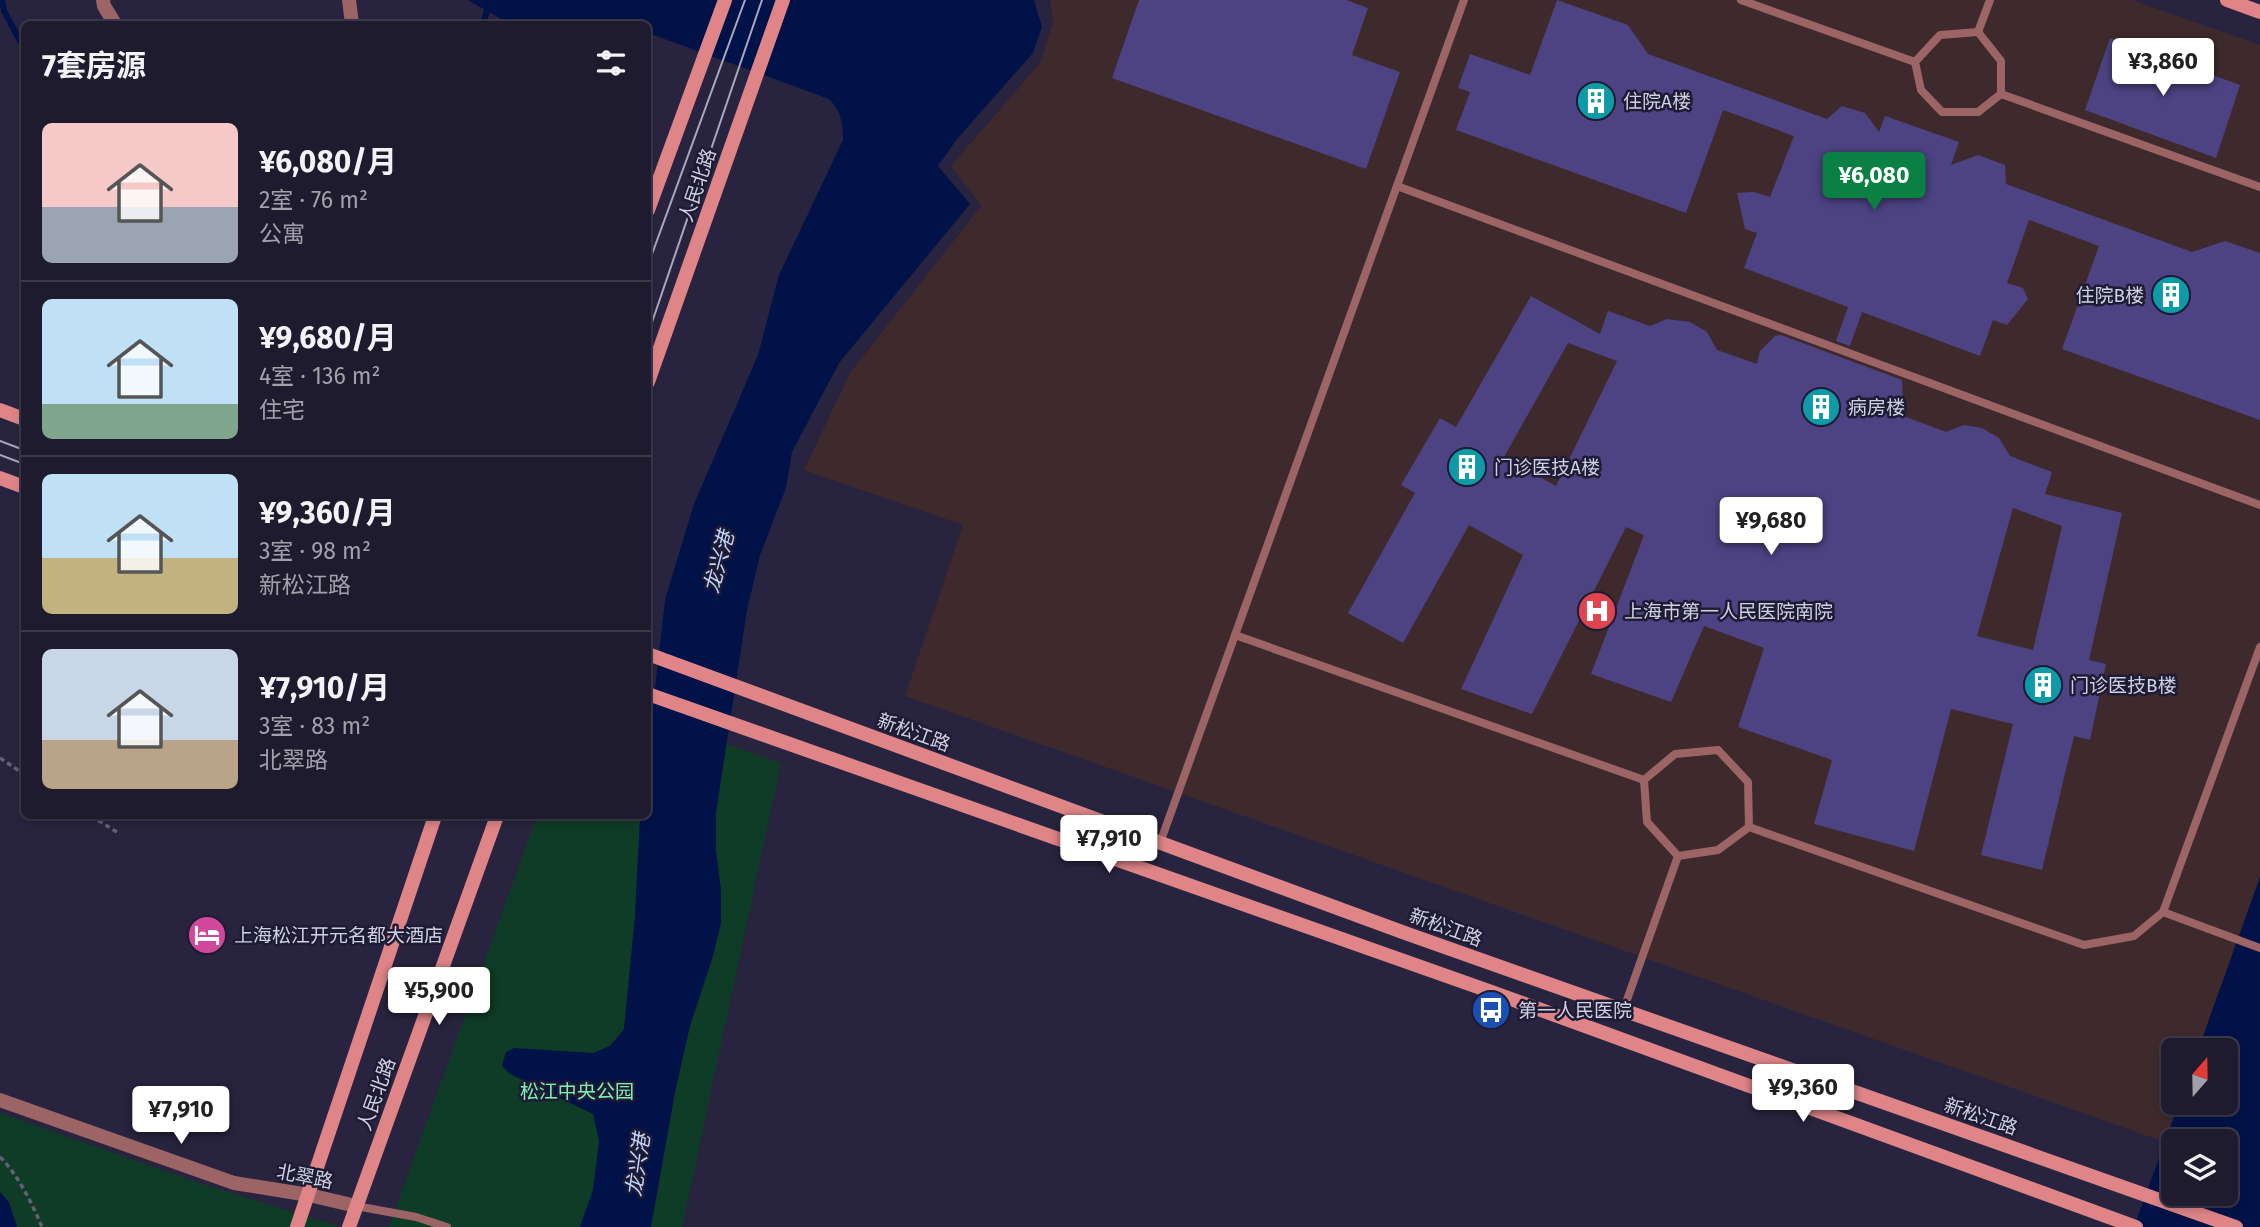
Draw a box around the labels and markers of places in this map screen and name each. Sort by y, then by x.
pin: ¥3,860 [2106,38,2220,98]
building icon: 住院A楼 [1575,80,1617,122]
place label: 住院A楼 [1623,90,1691,113]
pin: ¥6,080 [1817,152,1931,212]
building icon: 住院B楼 [2150,274,2192,316]
place label: 住院B楼 [2075,284,2144,307]
building icon: 病房楼 [1800,386,1842,428]
place label: 病房楼 [1848,396,1905,419]
building icon: 门诊医技A楼 [1446,446,1488,488]
place label: 门诊医技A楼 [1494,456,1600,479]
pin: ¥9,680 [1714,498,1828,557]
hospital icon: 上海市第一人民医院南院 [1576,590,1618,632]
place label: 上海市第一人民医院南院 [1624,600,1833,623]
building icon: 门诊医技B楼 [2022,664,2064,706]
place label: 门诊医技B楼 [2070,674,2177,697]
pin: ¥7,910 [1052,816,1166,875]
hotel icon: 上海松江开元名都大酒店 [186,914,228,956]
place label: 上海松江开元名都大酒店 [234,924,443,947]
pin: ¥5,900 [382,968,496,1027]
bus stop icon: 第一人民医院 [1470,989,1512,1031]
place label: 第一人民医院 [1518,999,1632,1022]
pin: ¥9,360 [1746,1064,1860,1124]
pin: ¥7,910 [124,1086,238,1146]

